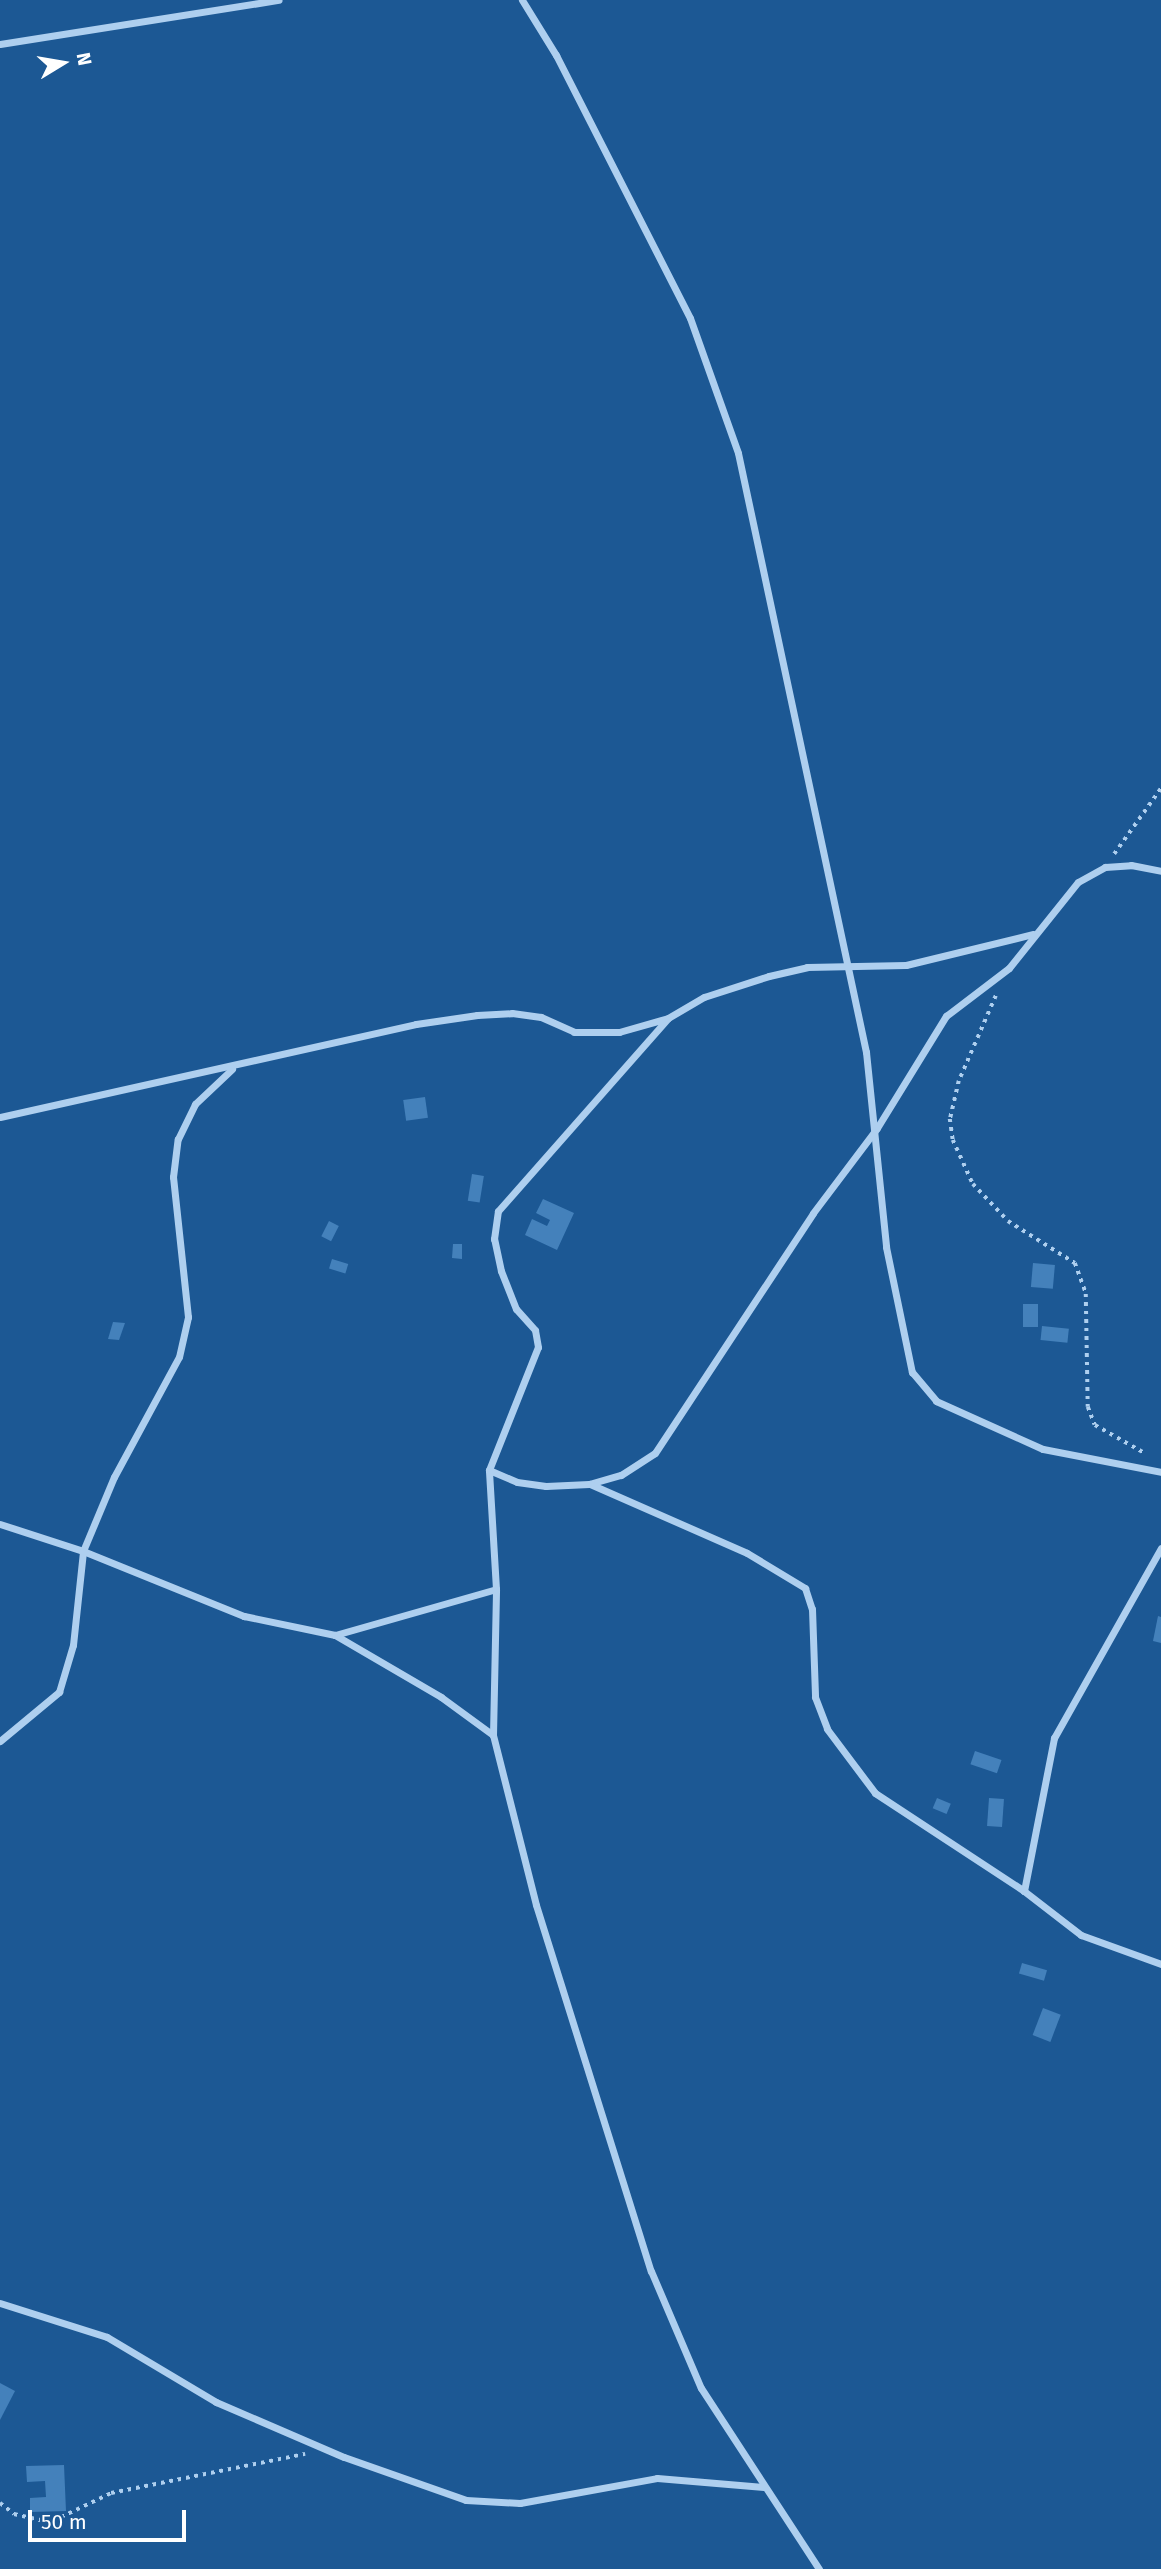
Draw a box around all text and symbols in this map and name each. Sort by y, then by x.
north arrow [28,28,98,98]
text: N [72,51,97,67]
scale bar [32,2496,189,2540]
text: 50 m [41,2509,87,2535]

